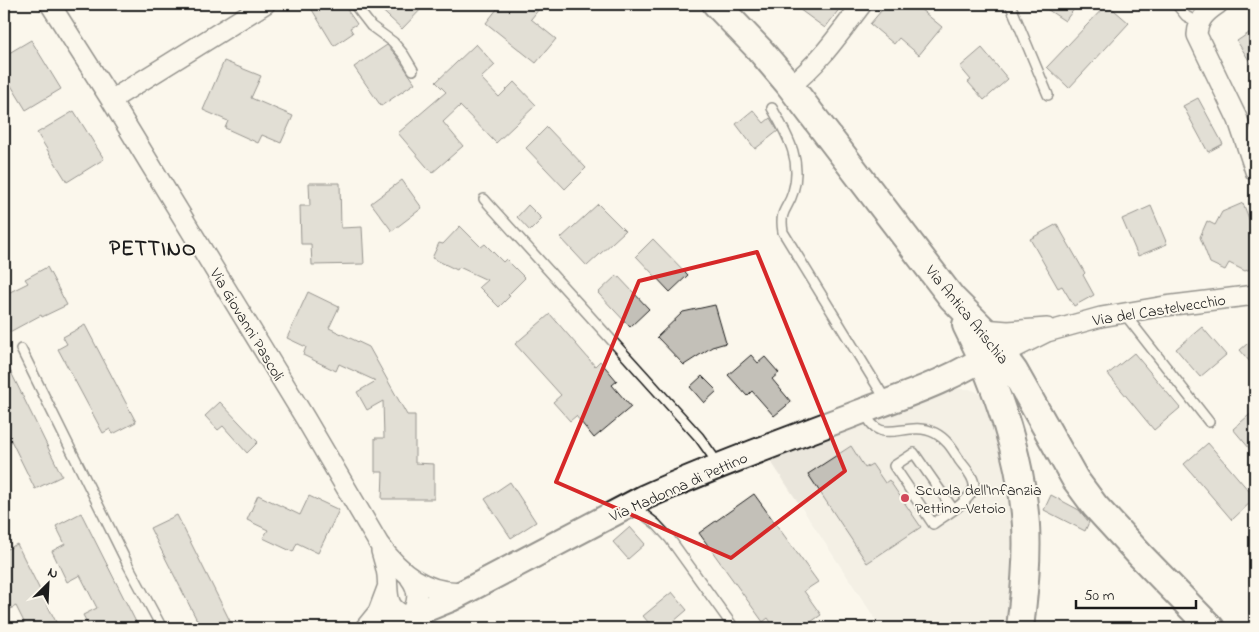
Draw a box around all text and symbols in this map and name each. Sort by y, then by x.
district label: PETTINO [109,235,197,265]
street label: Via Antica Arischia [918,260,1014,370]
street label: Via Giovanni Pascoli [202,263,290,386]
street label: Via del Castelvecchio [1090,289,1228,333]
street label: Via Madonna di Pettino [605,447,752,530]
place label: Scuola dell'Infanzia Pettino-Vetoio [915,479,1042,521]
marker: Scuola dell'Infanzia Pettino-Vetoio [899,492,911,504]
north arrow [22,560,72,610]
text: N [44,562,61,585]
scale bar [1076,577,1196,609]
text: 50 m [1084,585,1115,607]

